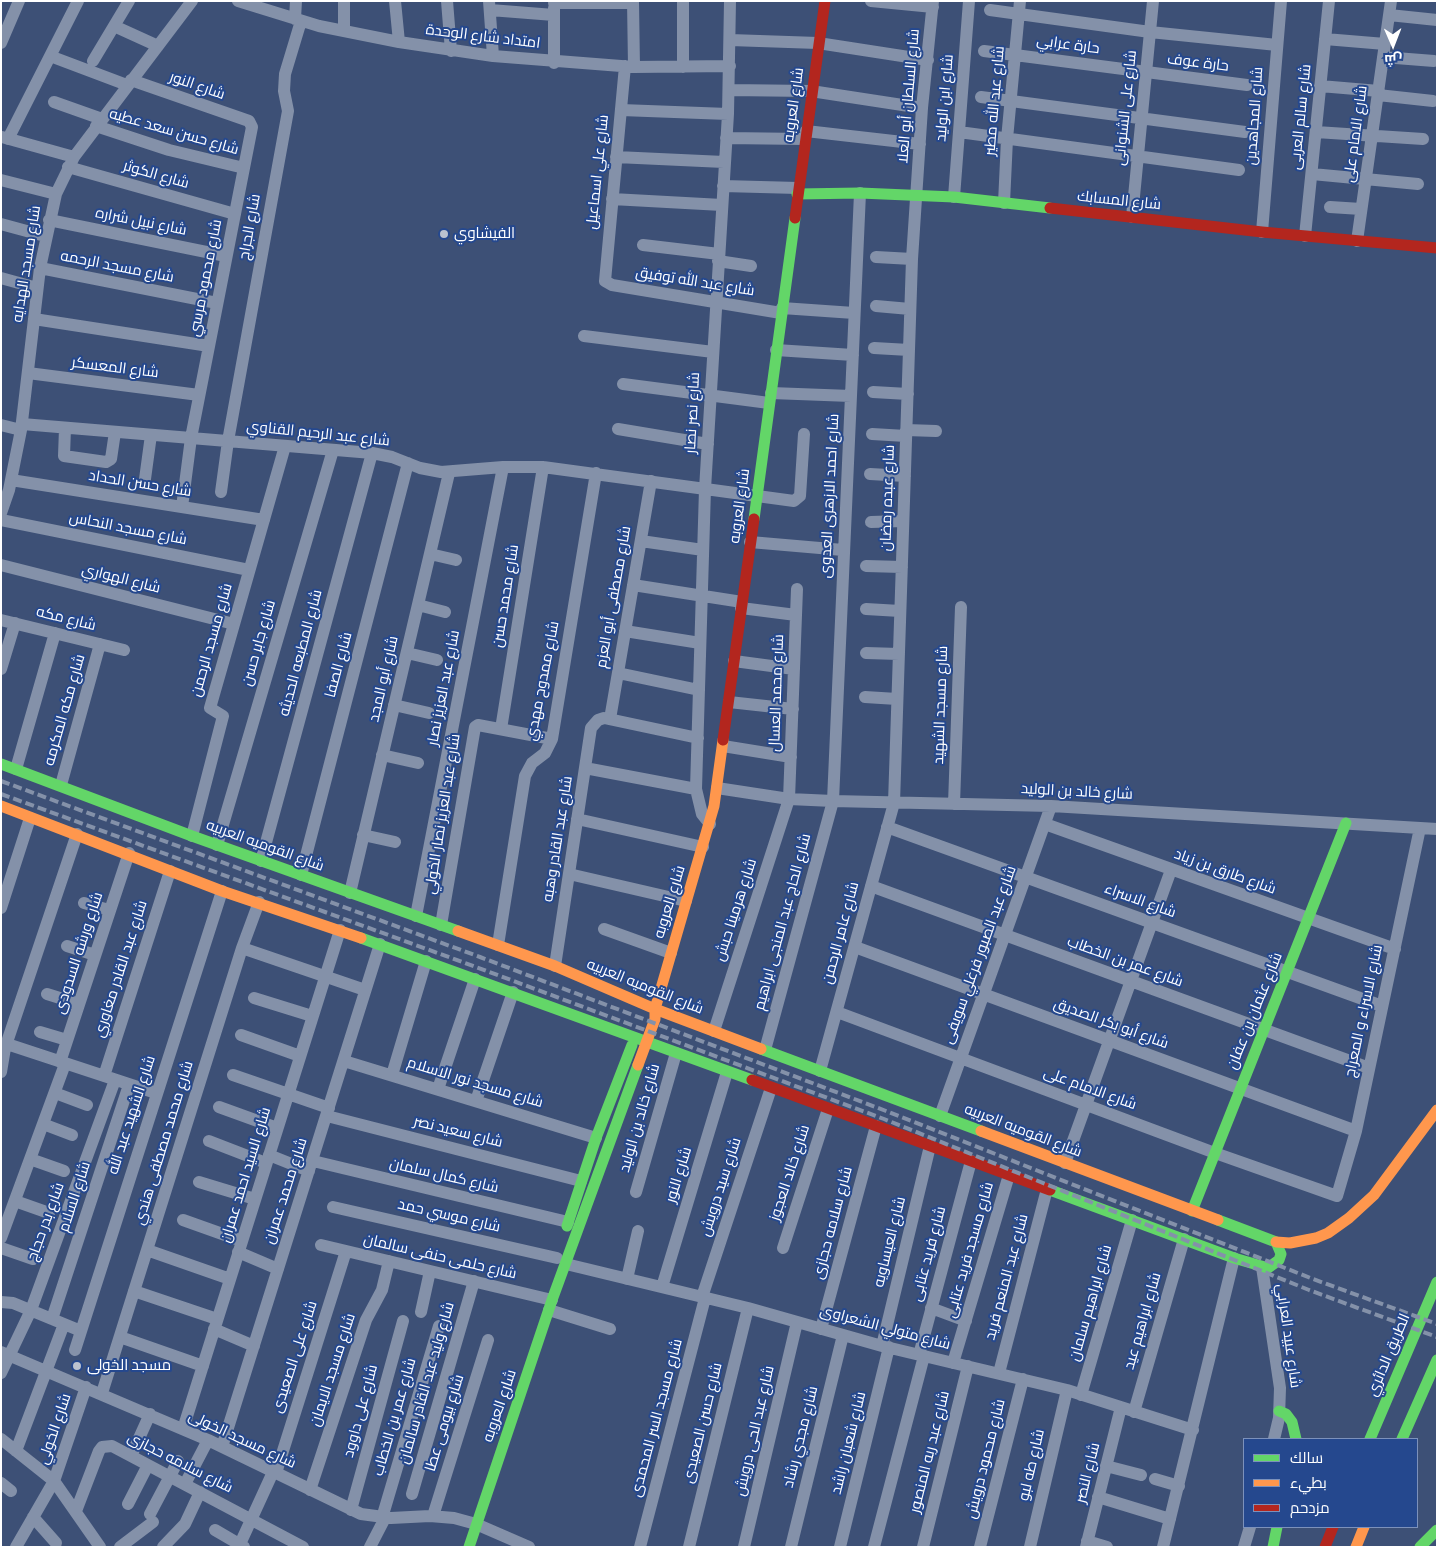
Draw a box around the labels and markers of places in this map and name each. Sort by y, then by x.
place label: الفيشاوي [454,225,515,243]
marker: الفيشاوي [438,228,450,240]
place label: مسجد الخولى [87,1357,171,1375]
marker: مسجد الخولى [71,1360,83,1372]

